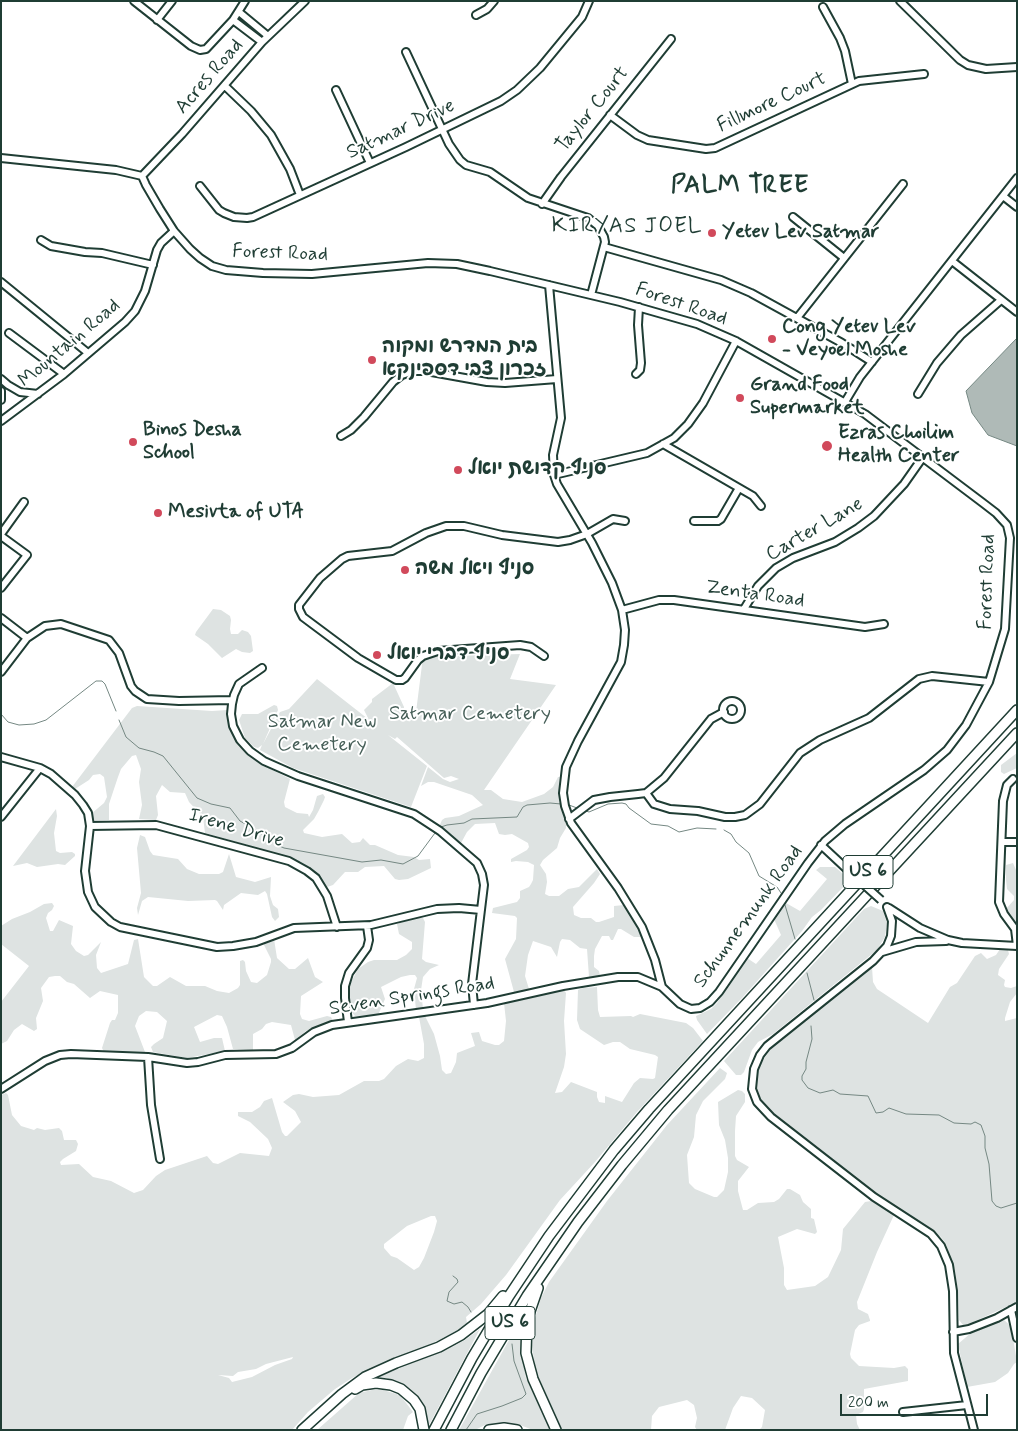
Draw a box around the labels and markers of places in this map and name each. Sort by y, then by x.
place label: Yetev Lev Satmar [722,221,879,245]
marker: Yetev Lev Satmar [706,227,718,239]
place label: Cong Yetev Lev - Veyoel Moshe [782,316,916,363]
marker: Cong Yetev Lev - Veyoel Moshe [766,333,778,345]
place label: בית המדרש ומקוה זכרון צבי דספינקא [382,336,547,383]
marker: בית המדרש ומקוה זכרון צבי דספינקא [366,354,378,366]
place label: Grand Food Supermarket [750,374,864,421]
marker: Grand Food Supermarket [734,392,746,404]
place label: Binos Desha School [143,419,242,466]
place label: Ezras Choilim Health Center [838,422,959,469]
marker: Binos Desha School [127,436,139,448]
marker: Ezras Choilim Health Center [820,439,834,453]
place label: סניף קדושת יואל [468,458,607,482]
marker: סניף קדושת יואל [452,464,464,476]
place label: Mesivta of UTA [168,501,304,525]
marker: Mesivta of UTA [152,507,164,519]
place label: סניף ויאל משה [415,558,534,582]
marker: סניף ויאל משה [399,564,411,576]
place label: סניף דברי יואל [387,643,510,667]
marker: סניף דברי יואל [371,649,383,661]

